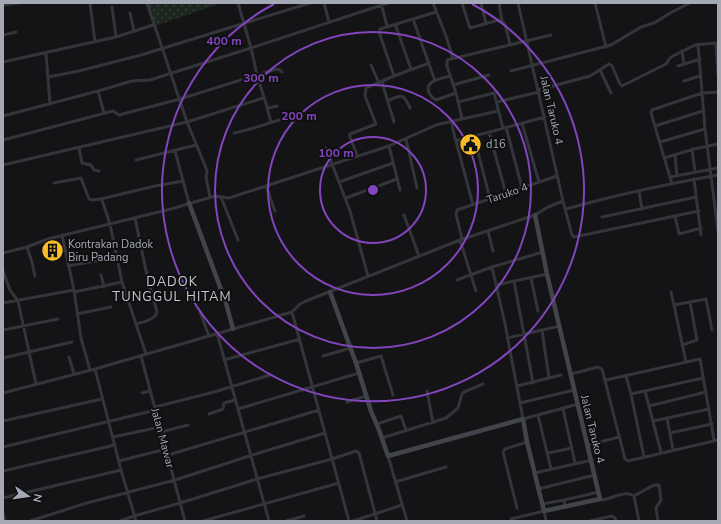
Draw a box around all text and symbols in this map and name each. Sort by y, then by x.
text: 400 m [206,33,242,49]
text: 300 m [243,70,279,86]
street label: Jalan Taruko 4 [536,73,567,146]
text: 200 m [281,108,317,124]
public building icon: d16 [458,131,484,157]
place label: d16 [486,137,506,152]
text: 100 m [318,145,354,161]
street label: Taruko 4 [485,179,530,208]
centre of rings [366,183,380,197]
building icon: Kontrakan Dadok Biru Padang [39,237,65,263]
place label: Kontrakan Dadok Biru Padang [68,237,154,265]
district label: DADOK TUNGGUL HITAM [112,273,232,306]
street label: Jalan Taruko 4 [577,392,608,465]
street label: Jalan Mawar [147,405,178,470]
north arrow [8,476,48,516]
text: N [29,492,45,504]

